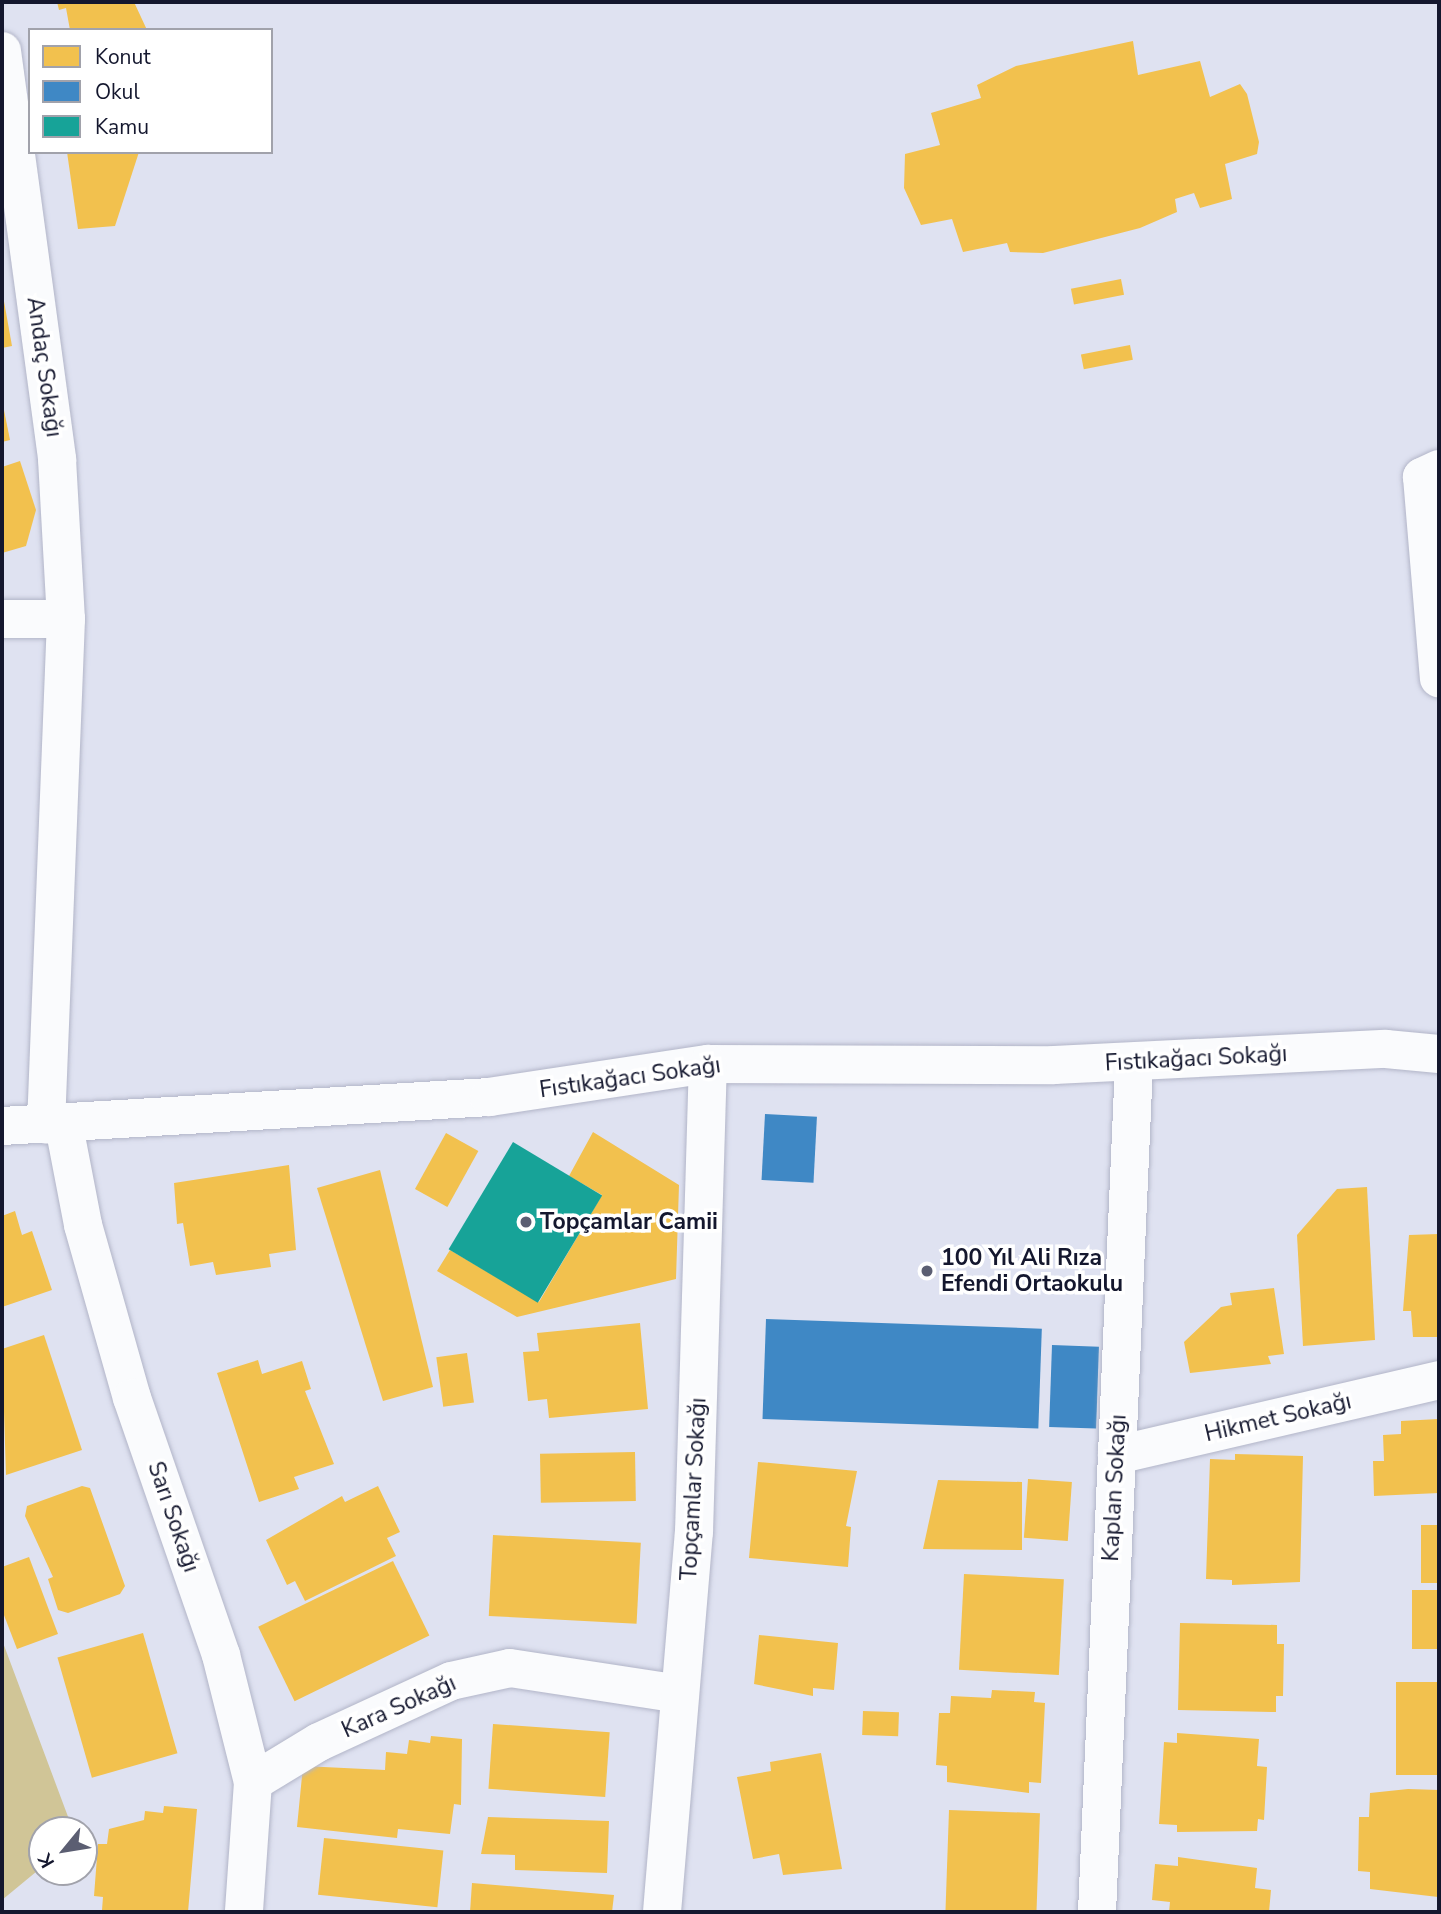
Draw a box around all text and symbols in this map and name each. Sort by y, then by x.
legend [28,28,273,154]
text: Konut [95,43,151,71]
text: Okul [95,78,140,106]
text: Kamu [95,113,149,141]
street label: Andaç Sokağı [21,295,67,439]
street label: Fıstıkağacı Sokağı [1104,1040,1288,1078]
street label: Fıstıkağacı Sokağı [538,1052,722,1104]
place label: Topçamlar Camii [540,1208,718,1236]
marker: Topçamlar Camii [518,1214,534,1230]
place label: 100 Yıl Ali Rıza Efendi Ortaokulu [941,1244,1123,1298]
marker: 100 Yıl Ali Rıza Efendi Ortaokulu [919,1263,935,1279]
street label: Hikmet Sokağı [1202,1388,1354,1448]
street label: Topçamlar Sokağı [675,1397,713,1581]
street label: Kaplan Sokağı [1097,1414,1133,1562]
street label: Sarı Sokağı [141,1458,205,1576]
street label: Kara Sokağı [338,1670,460,1744]
north arrow [28,1816,98,1886]
text: K [32,1849,61,1872]

